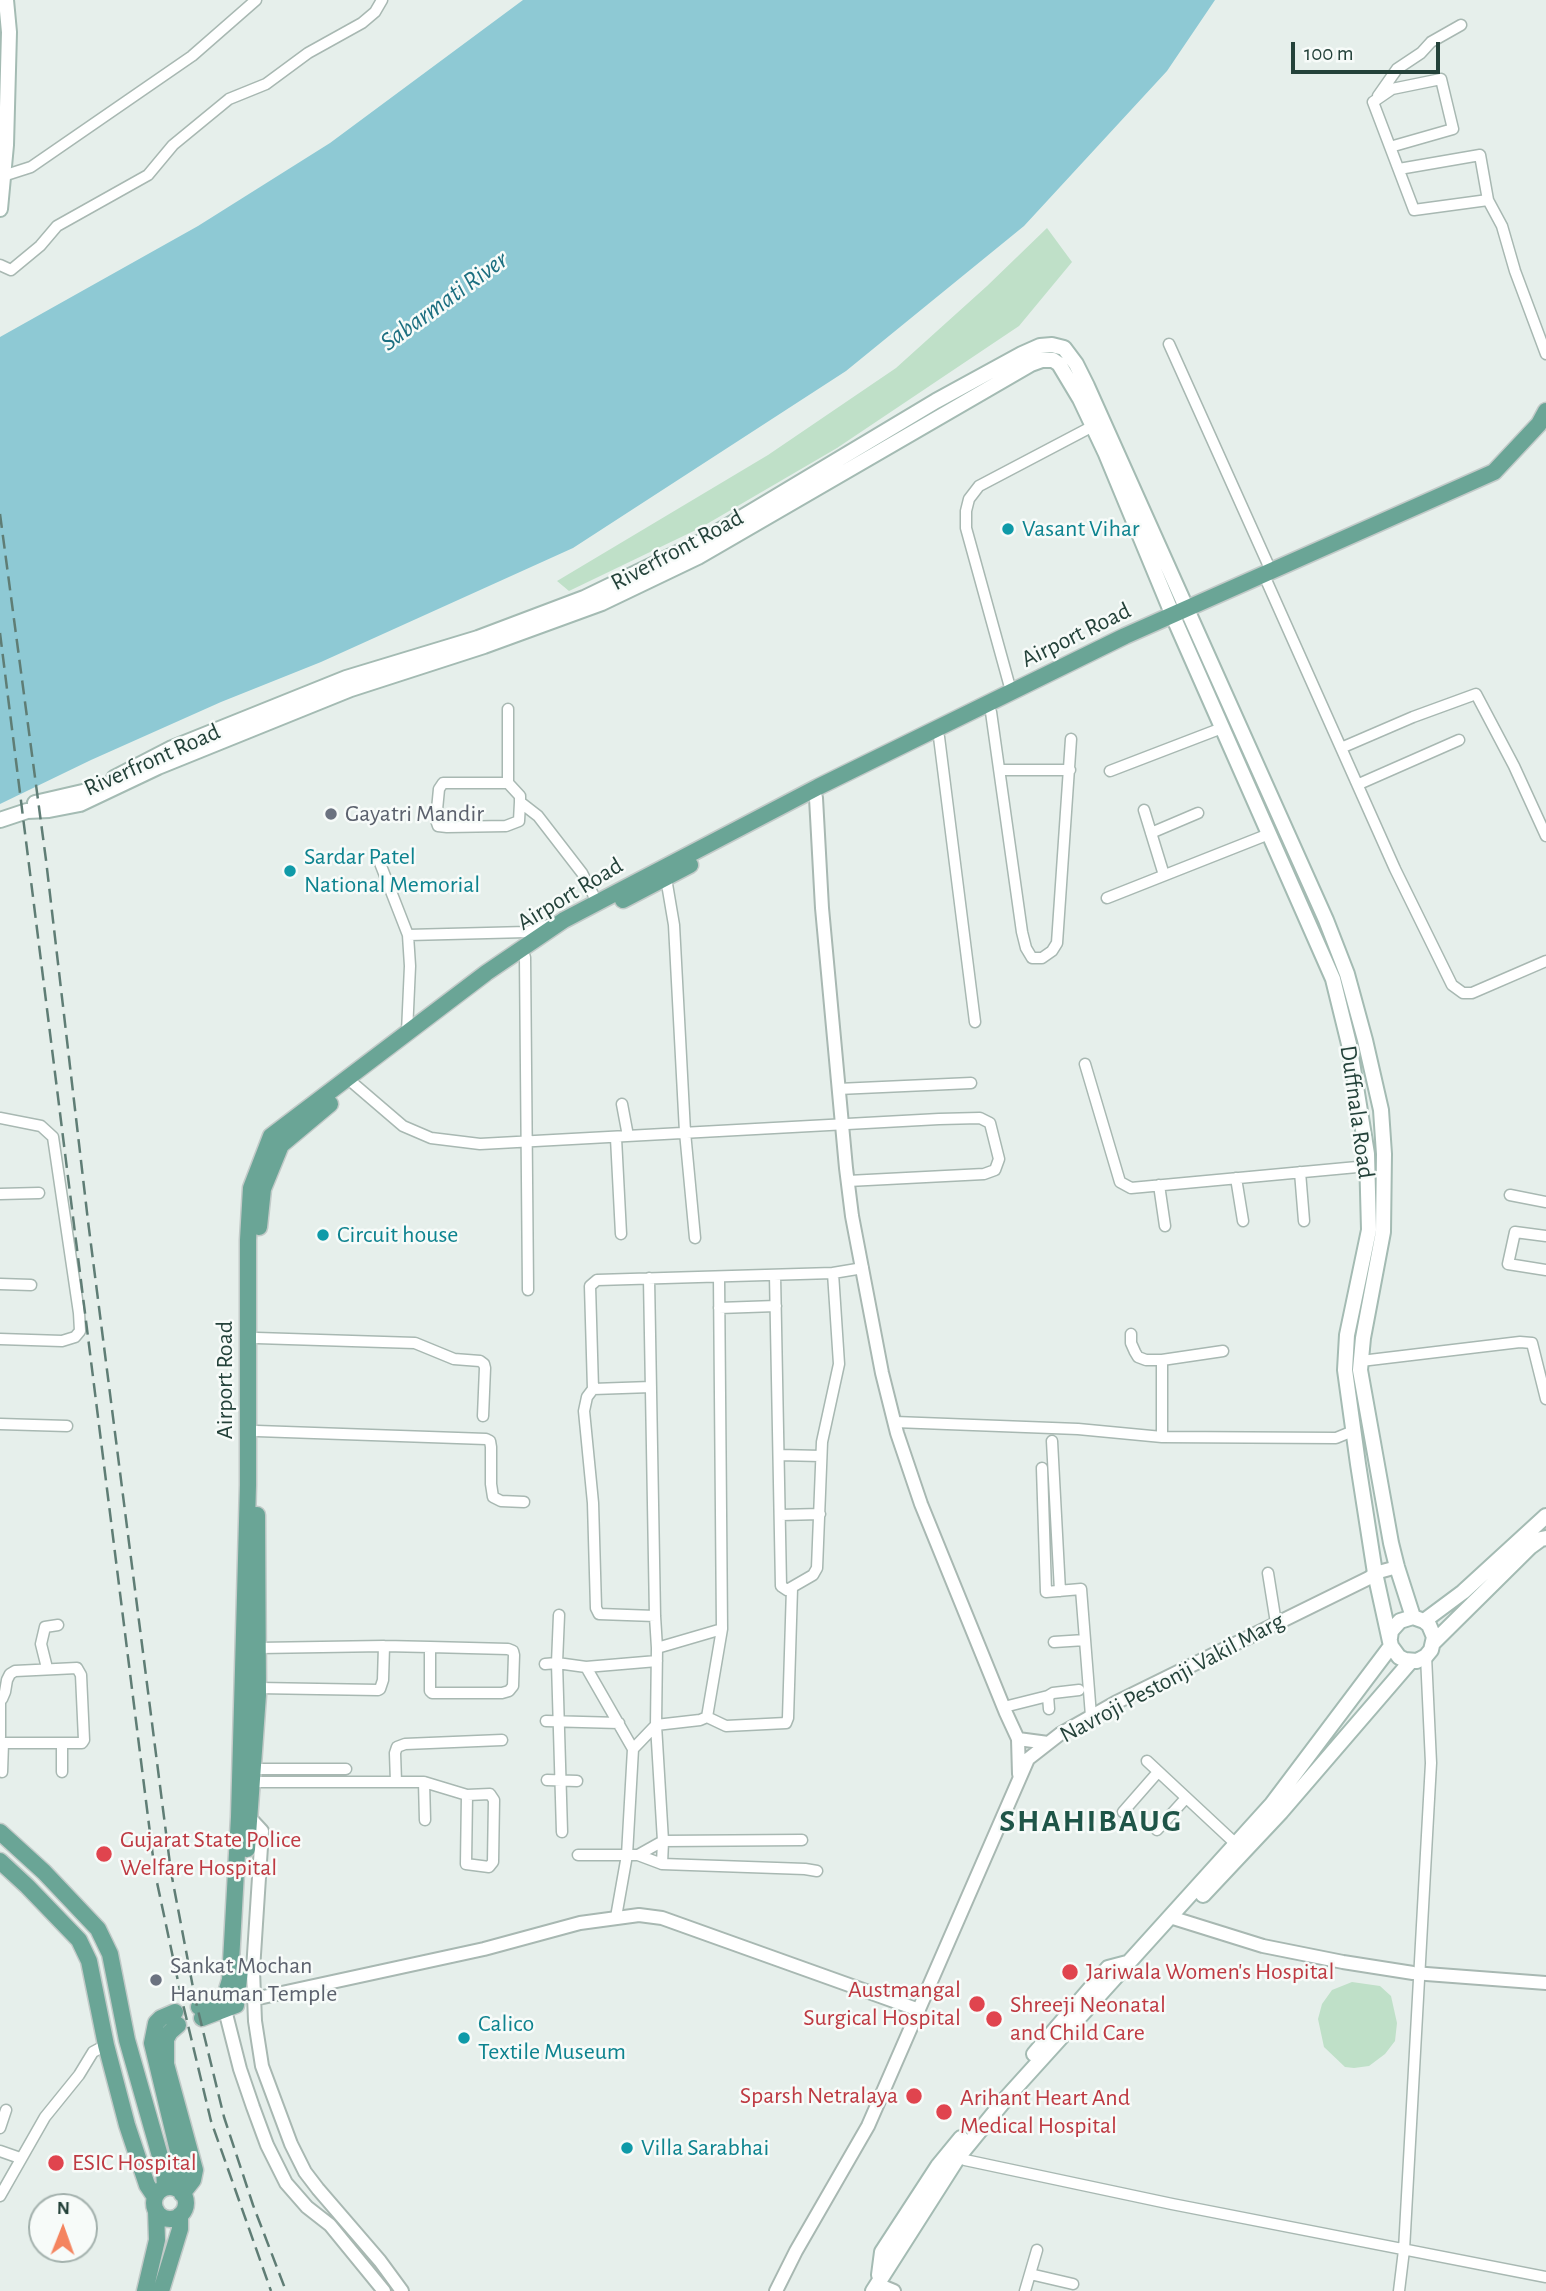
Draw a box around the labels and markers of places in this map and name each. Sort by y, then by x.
place label: Vasant Vihar [1022,515,1139,543]
marker: Vasant Vihar [1000,521,1016,537]
place label: Gayatri Mandir [345,800,484,828]
marker: Gayatri Mandir [323,806,339,822]
place label: Sardar Patel National Memorial [304,843,480,899]
marker: Sardar Patel National Memorial [282,863,298,879]
place label: Circuit house [337,1221,458,1249]
marker: Circuit house [315,1227,331,1243]
place label: Gujarat State Police Welfare Hospital [120,1826,301,1882]
marker: Gujarat State Police Welfare Hospital [94,1844,114,1864]
place label: Sankat Mochan Hanuman Temple [170,1952,337,2008]
place label: Jariwala Women's Hospital [1086,1958,1334,1986]
marker: Jariwala Women's Hospital [1060,1962,1080,1982]
marker: Sankat Mochan Hanuman Temple [148,1972,164,1988]
place label: Austmangal Surgical Hospital [803,1976,961,2032]
place label: Shreeji Neonatal and Child Care [1010,1991,1166,2047]
marker: Austmangal Surgical Hospital [967,1994,987,2014]
marker: Shreeji Neonatal and Child Care [984,2009,1004,2029]
place label: Calico Textile Museum [478,2010,626,2066]
marker: Calico Textile Museum [456,2030,472,2046]
place label: Sparsh Netralaya [740,2082,898,2110]
place label: Arihant Heart And Medical Hospital [960,2084,1130,2140]
marker: Sparsh Netralaya [904,2086,924,2106]
marker: Arihant Heart And Medical Hospital [934,2102,954,2122]
place label: Villa Sarabhai [641,2134,769,2162]
marker: Villa Sarabhai [619,2140,635,2156]
place label: ESIC Hospital [72,2149,197,2177]
marker: ESIC Hospital [46,2153,66,2173]

